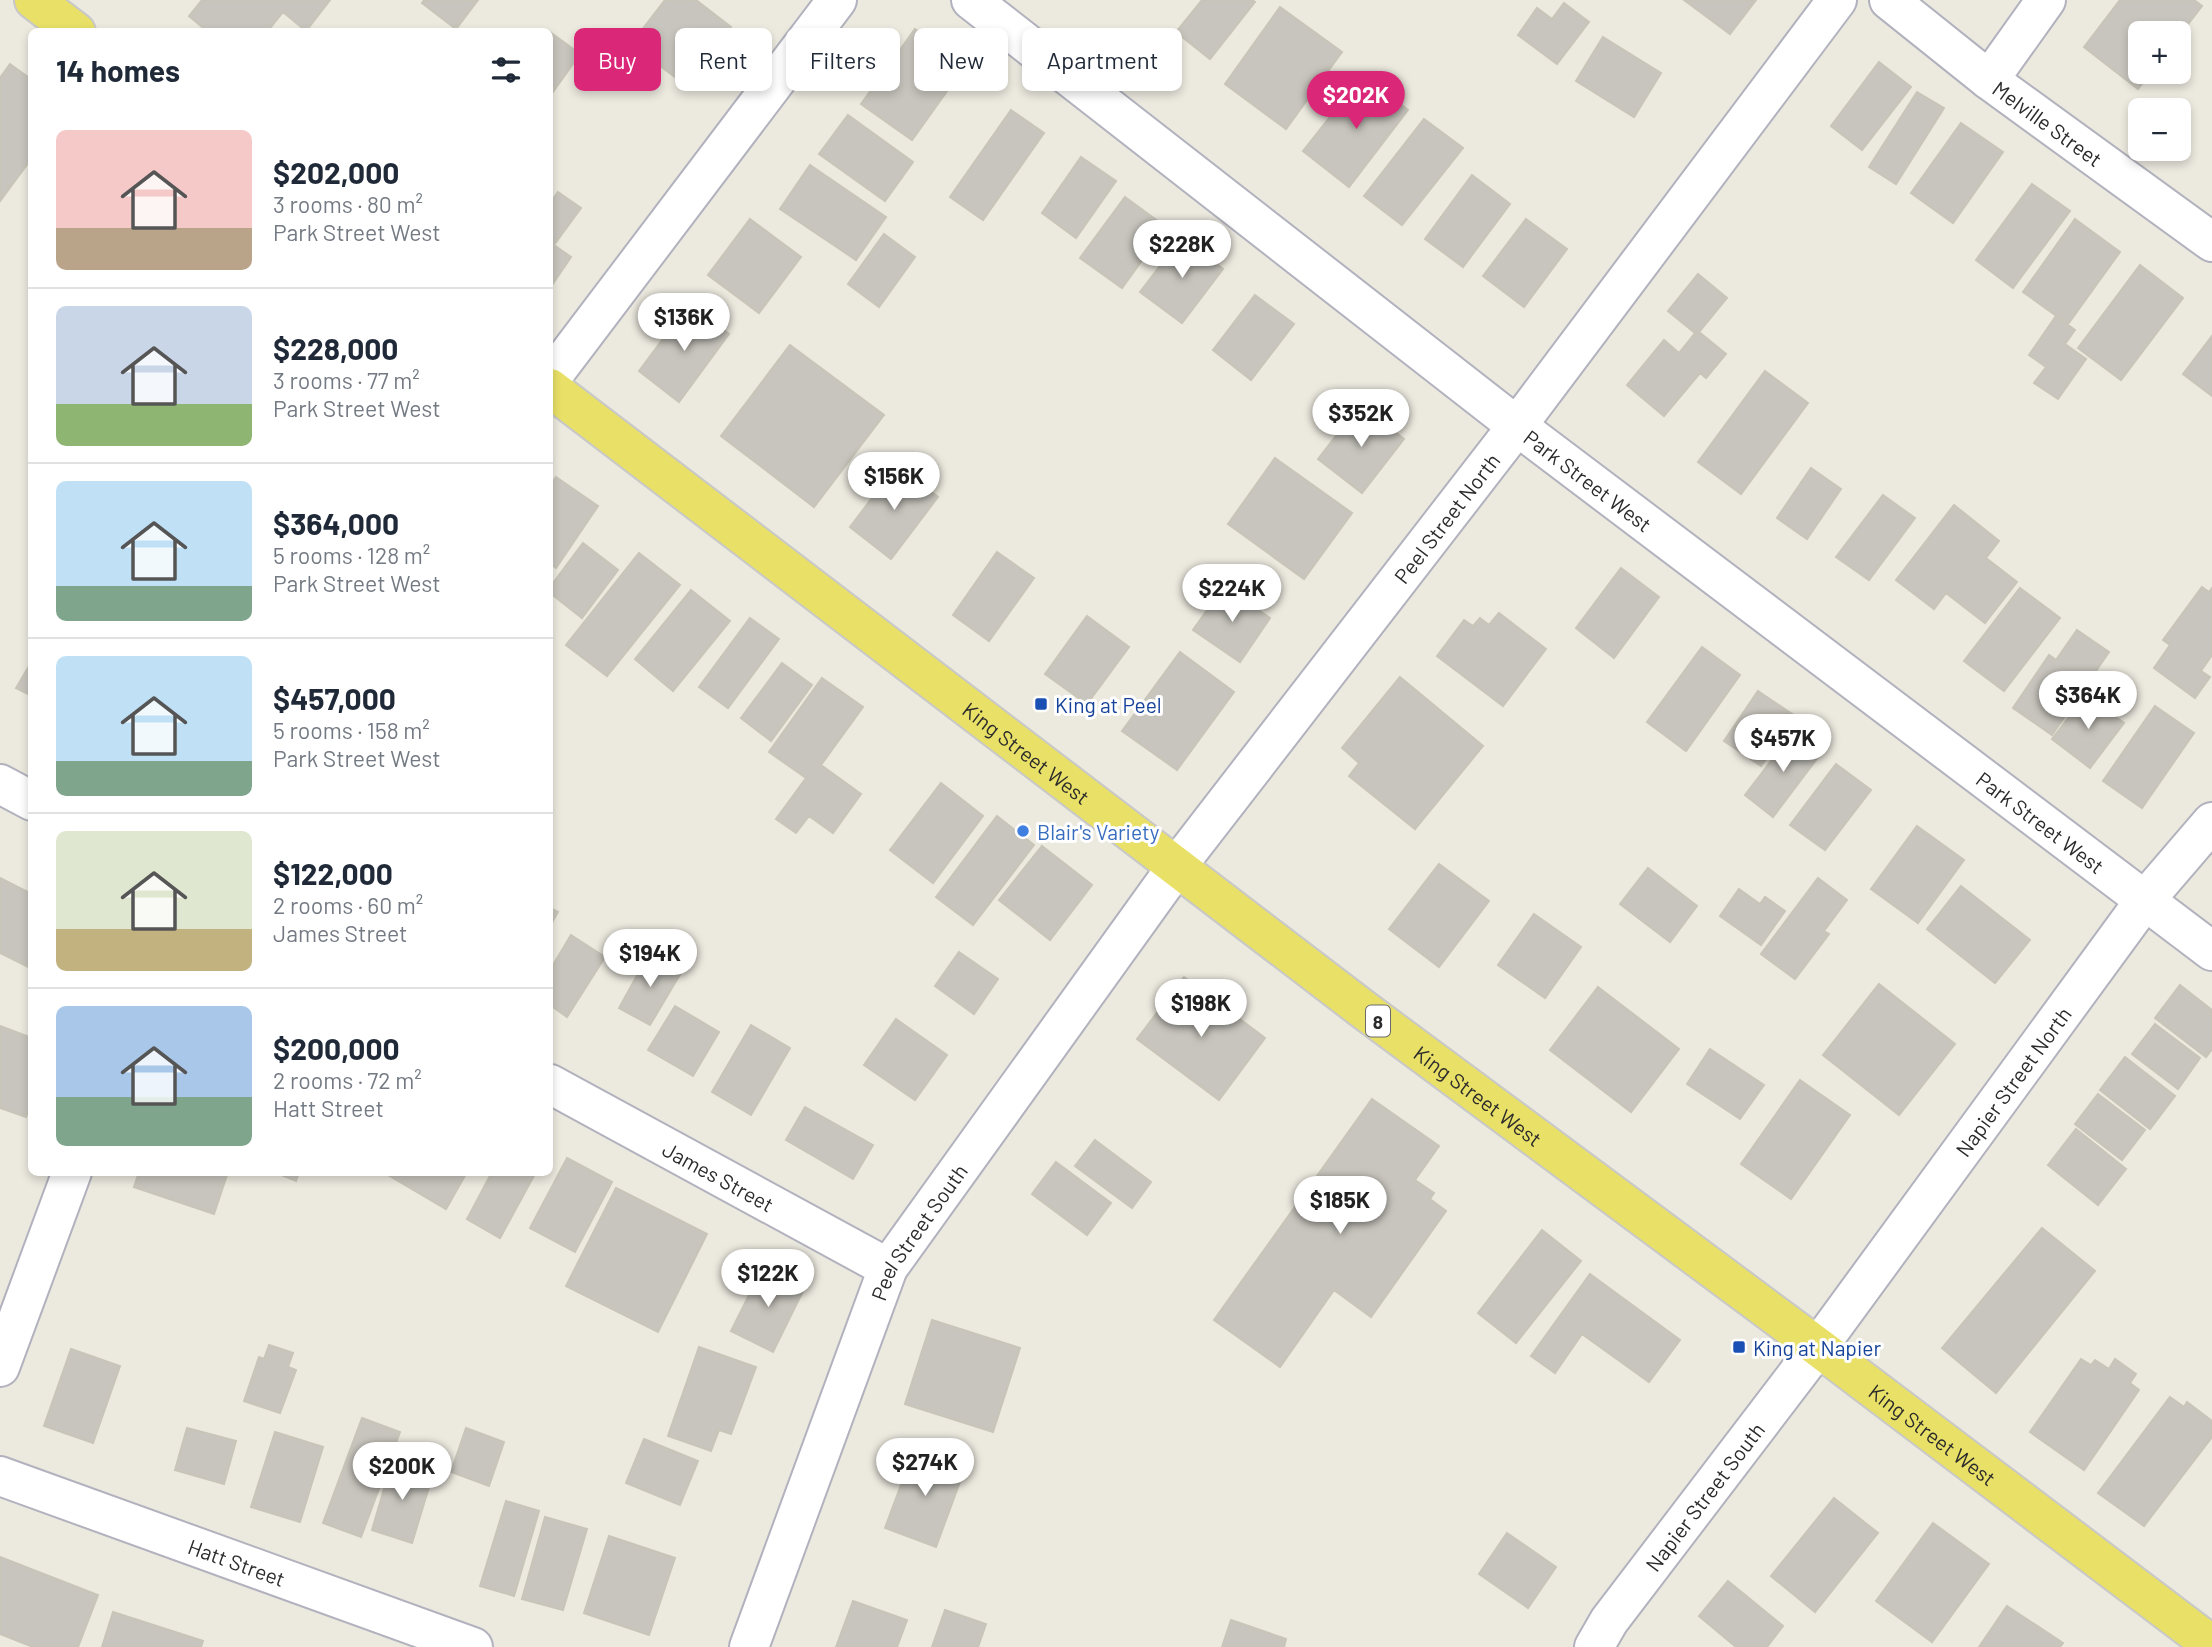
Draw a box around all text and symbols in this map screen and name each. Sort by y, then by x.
map controls [2128,21,2191,161]
button: + [2128,21,2191,84]
chip: Buy [574,28,661,91]
chip: Rent [675,28,772,91]
chip: Filters [786,28,900,91]
chip: New [914,28,1008,91]
chip: Apartment [1022,28,1182,91]
icon: filters [487,51,525,89]
text: 14 homes [56,52,180,88]
pin: $202K [1307,72,1405,131]
street label: Melville Street [1989,75,2107,171]
text: $202K [1323,80,1389,108]
button: − [2128,98,2191,161]
text: $202,000 [273,154,399,190]
icon: home [112,158,196,242]
text: 3 rooms · 80 m² [273,190,423,218]
text: Park Street West [273,218,441,246]
pin: $228K [1133,220,1231,280]
text: $228K [1149,229,1215,257]
pin: $136K [635,294,733,353]
text: $136K [654,302,714,330]
text: $228,000 [273,330,398,366]
icon: home [112,334,196,418]
text: 3 rooms · 77 m² [273,366,420,394]
pin: $352K [1312,390,1410,449]
text: Park Street West [273,394,441,422]
text: $352K [1328,398,1394,426]
street label: Park Street West [1520,424,1657,536]
street label: Peel Street North [1388,448,1504,588]
pin: $156K [845,452,943,512]
text: $156K [864,461,924,489]
text: $364,000 [273,505,399,541]
icon: home [112,509,196,593]
text: 5 rooms · 128 m² [273,541,430,569]
pin: $224K [1183,564,1281,624]
text: Park Street West [273,569,441,597]
text: $224K [1198,573,1266,601]
pin: $364K [2039,672,2137,731]
text: $457,000 [273,680,396,716]
text: $364K [2055,680,2121,708]
icon: home [112,684,196,768]
place label: King at Peel [1055,692,1162,717]
street label: King Street West [958,696,1095,809]
marker: King at Peel [1033,696,1049,712]
pin: $457K [1734,714,1832,774]
text: 5 rooms · 158 m² [273,716,430,744]
text: $457K [1750,723,1816,751]
text: Park Street West [273,744,441,772]
street label: Park Street West [1972,766,2110,878]
place label: Blair's Variety [1037,819,1160,844]
marker: Blair's Variety [1015,823,1031,839]
text: $122,000 [273,855,393,891]
icon: home [112,859,196,943]
text: 2 rooms · 60 m² [273,891,423,919]
text: James Street [273,919,407,947]
pin: $194K [601,930,699,989]
text: $194K [619,938,681,966]
pin: $198K [1152,979,1250,1039]
text: $198K [1171,988,1231,1016]
street label: Napier Street North [1950,1002,2075,1161]
road number: 8 [1366,1006,1390,1036]
text: $200,000 [273,1030,400,1066]
icon: home [112,1034,196,1118]
street label: King Street West [1410,1039,1547,1151]
text: 2 rooms · 72 m² [273,1066,422,1094]
text: Hatt Street [273,1094,384,1122]
street label: James Street [659,1135,779,1216]
street label: Peel Street South [865,1159,972,1303]
pin: $185K [1291,1176,1389,1236]
text: $185K [1310,1185,1370,1213]
pin: $122K [719,1250,817,1309]
text: $122K [737,1258,799,1286]
place label: King at Napier [1753,1335,1881,1360]
marker: King at Napier [1731,1339,1747,1355]
street label: King Street West [1865,1378,2001,1490]
street label: Napier Street South [1640,1417,1769,1576]
pin: $274K [876,1438,974,1498]
pin: $200K [353,1442,451,1502]
text: $274K [892,1447,958,1475]
text: $200K [369,1451,435,1479]
street label: Hatt Street [185,1533,289,1591]

